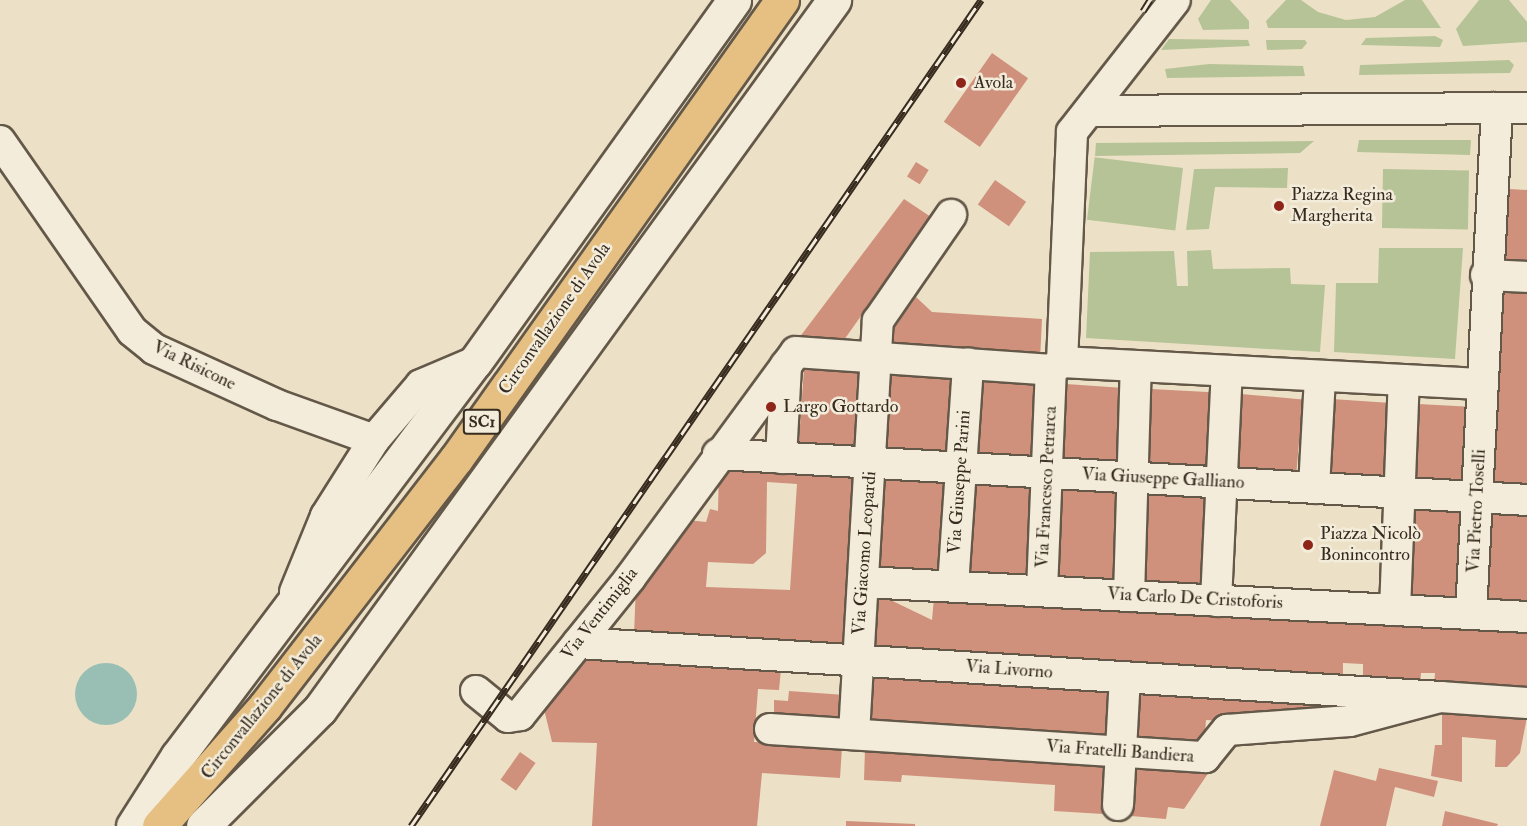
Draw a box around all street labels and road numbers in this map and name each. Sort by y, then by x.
street label: Circonvallazione di Avola [494,239,616,399]
street label: Via Risicone [149,337,239,395]
street label: Via Francesco Petrarca [1032,405,1062,569]
road number: SC1 [462,409,502,435]
street label: Via Giuseppe Parini [944,409,976,555]
street label: Via Pietro Toselli [1463,449,1491,573]
street label: Via Giuseppe Galliano [1081,464,1245,494]
street label: Via Giacomo Leopardi [849,470,881,636]
street label: Via Ventimiglia [557,563,643,665]
street label: Via Carlo De Cristoforis [1107,584,1283,614]
street label: Circonvallazione di Avola [197,630,327,784]
street label: Via Livorno [965,656,1053,684]
street label: Via Fratelli Bandiera [1045,736,1195,768]

